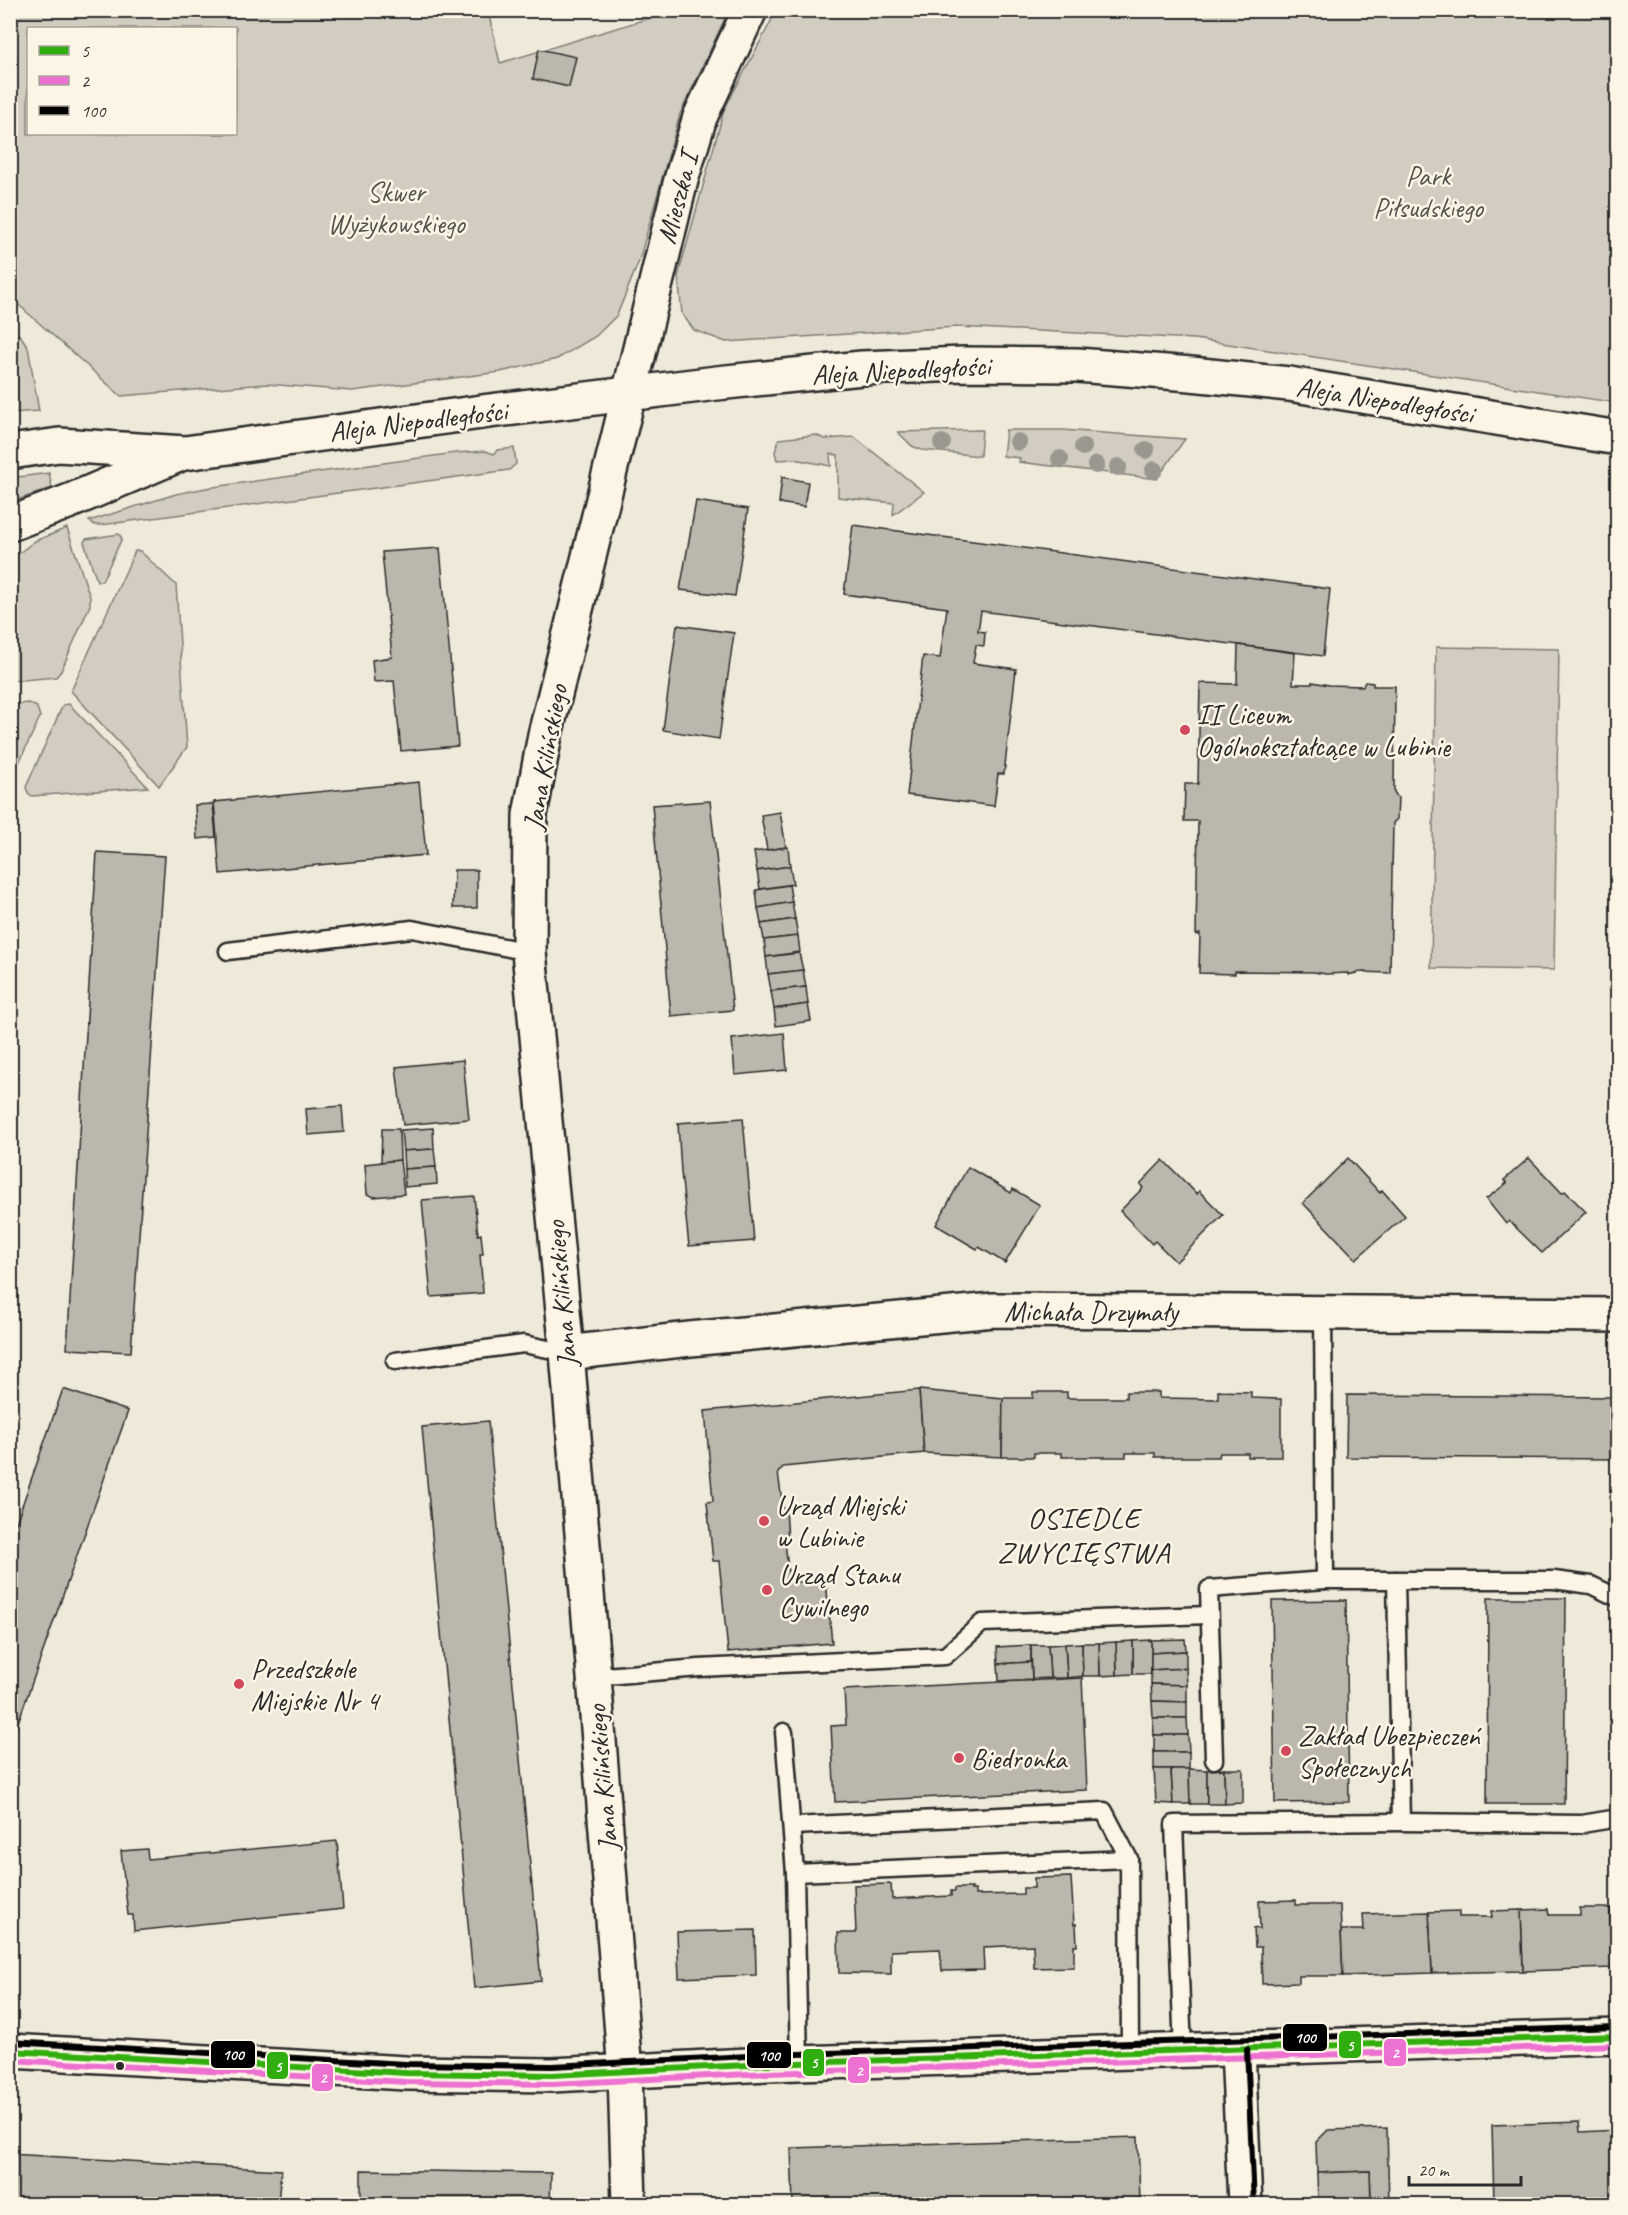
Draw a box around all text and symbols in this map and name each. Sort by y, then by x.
legend [27,27,237,135]
text: 5 [81,40,90,62]
text: 2 [81,70,91,92]
text: 100 [81,100,107,122]
street label: Mieszka I [648,143,707,247]
park label: Park Piłsudskiego [1373,158,1485,225]
park label: Skwer Wyżykowskiego [327,174,467,241]
street label: Aleja Niepodległości [811,348,995,392]
street label: Aleja Niepodległości [1294,369,1480,432]
street label: Aleja Niepodległości [327,392,513,449]
street label: Jana Kilińskiego [515,680,575,834]
place label: II Liceum Ogólnokształcące w Lubinie [1197,697,1452,764]
marker: II Liceum Ogólnokształcące w Lubinie [1178,723,1192,737]
street label: Jana Kilińskiego [537,1217,585,1371]
street label: Michała Drzymały [1004,1294,1180,1329]
place label: Urząd Miejski w Lubinie [776,1488,908,1555]
district label: OSIEDLE ZWYCIĘSTWA [997,1499,1171,1571]
marker: Urząd Miejski w Lubinie [757,1514,771,1528]
place label: Urząd Stanu Cywilnego [779,1557,901,1624]
marker: Urząd Stanu Cywilnego [760,1583,774,1597]
place label: Przedszkole Miejskie Nr 4 [251,1651,381,1718]
marker: Przedszkole Miejskie Nr 4 [232,1677,246,1691]
street label: Jana Kilińskiego [578,1701,626,1855]
place label: Zakład Ubezpieczeń Społecznych [1298,1718,1482,1785]
place label: Biedronka [971,1741,1068,1776]
marker: Zakład Ubezpieczeń Społecznych [1279,1744,1293,1758]
marker: Biedronka [952,1751,966,1765]
line badge: 100 [1282,2023,1328,2052]
text: 100 [1294,2028,1318,2048]
line badge: 5 [1338,2030,1362,2059]
text: 5 [1347,2036,1356,2056]
line badge: 2 [1383,2038,1407,2067]
line badge: 100 [210,2040,256,2069]
line badge: 100 [746,2041,792,2069]
text: 2 [1391,2043,1400,2063]
text: 100 [222,2045,246,2065]
text: 100 [758,2046,782,2066]
line badge: 5 [802,2048,825,2077]
line badge: 5 [266,2051,289,2080]
text: 5 [811,2053,820,2073]
line badge: 2 [847,2056,870,2084]
text: 5 [275,2057,284,2077]
unlabelled marker [114,2060,126,2072]
text: 2 [855,2061,864,2081]
line badge: 2 [311,2063,334,2092]
text: 2 [319,2068,328,2088]
scale bar [1409,2149,1522,2187]
text: 20 m [1418,2159,1451,2181]

